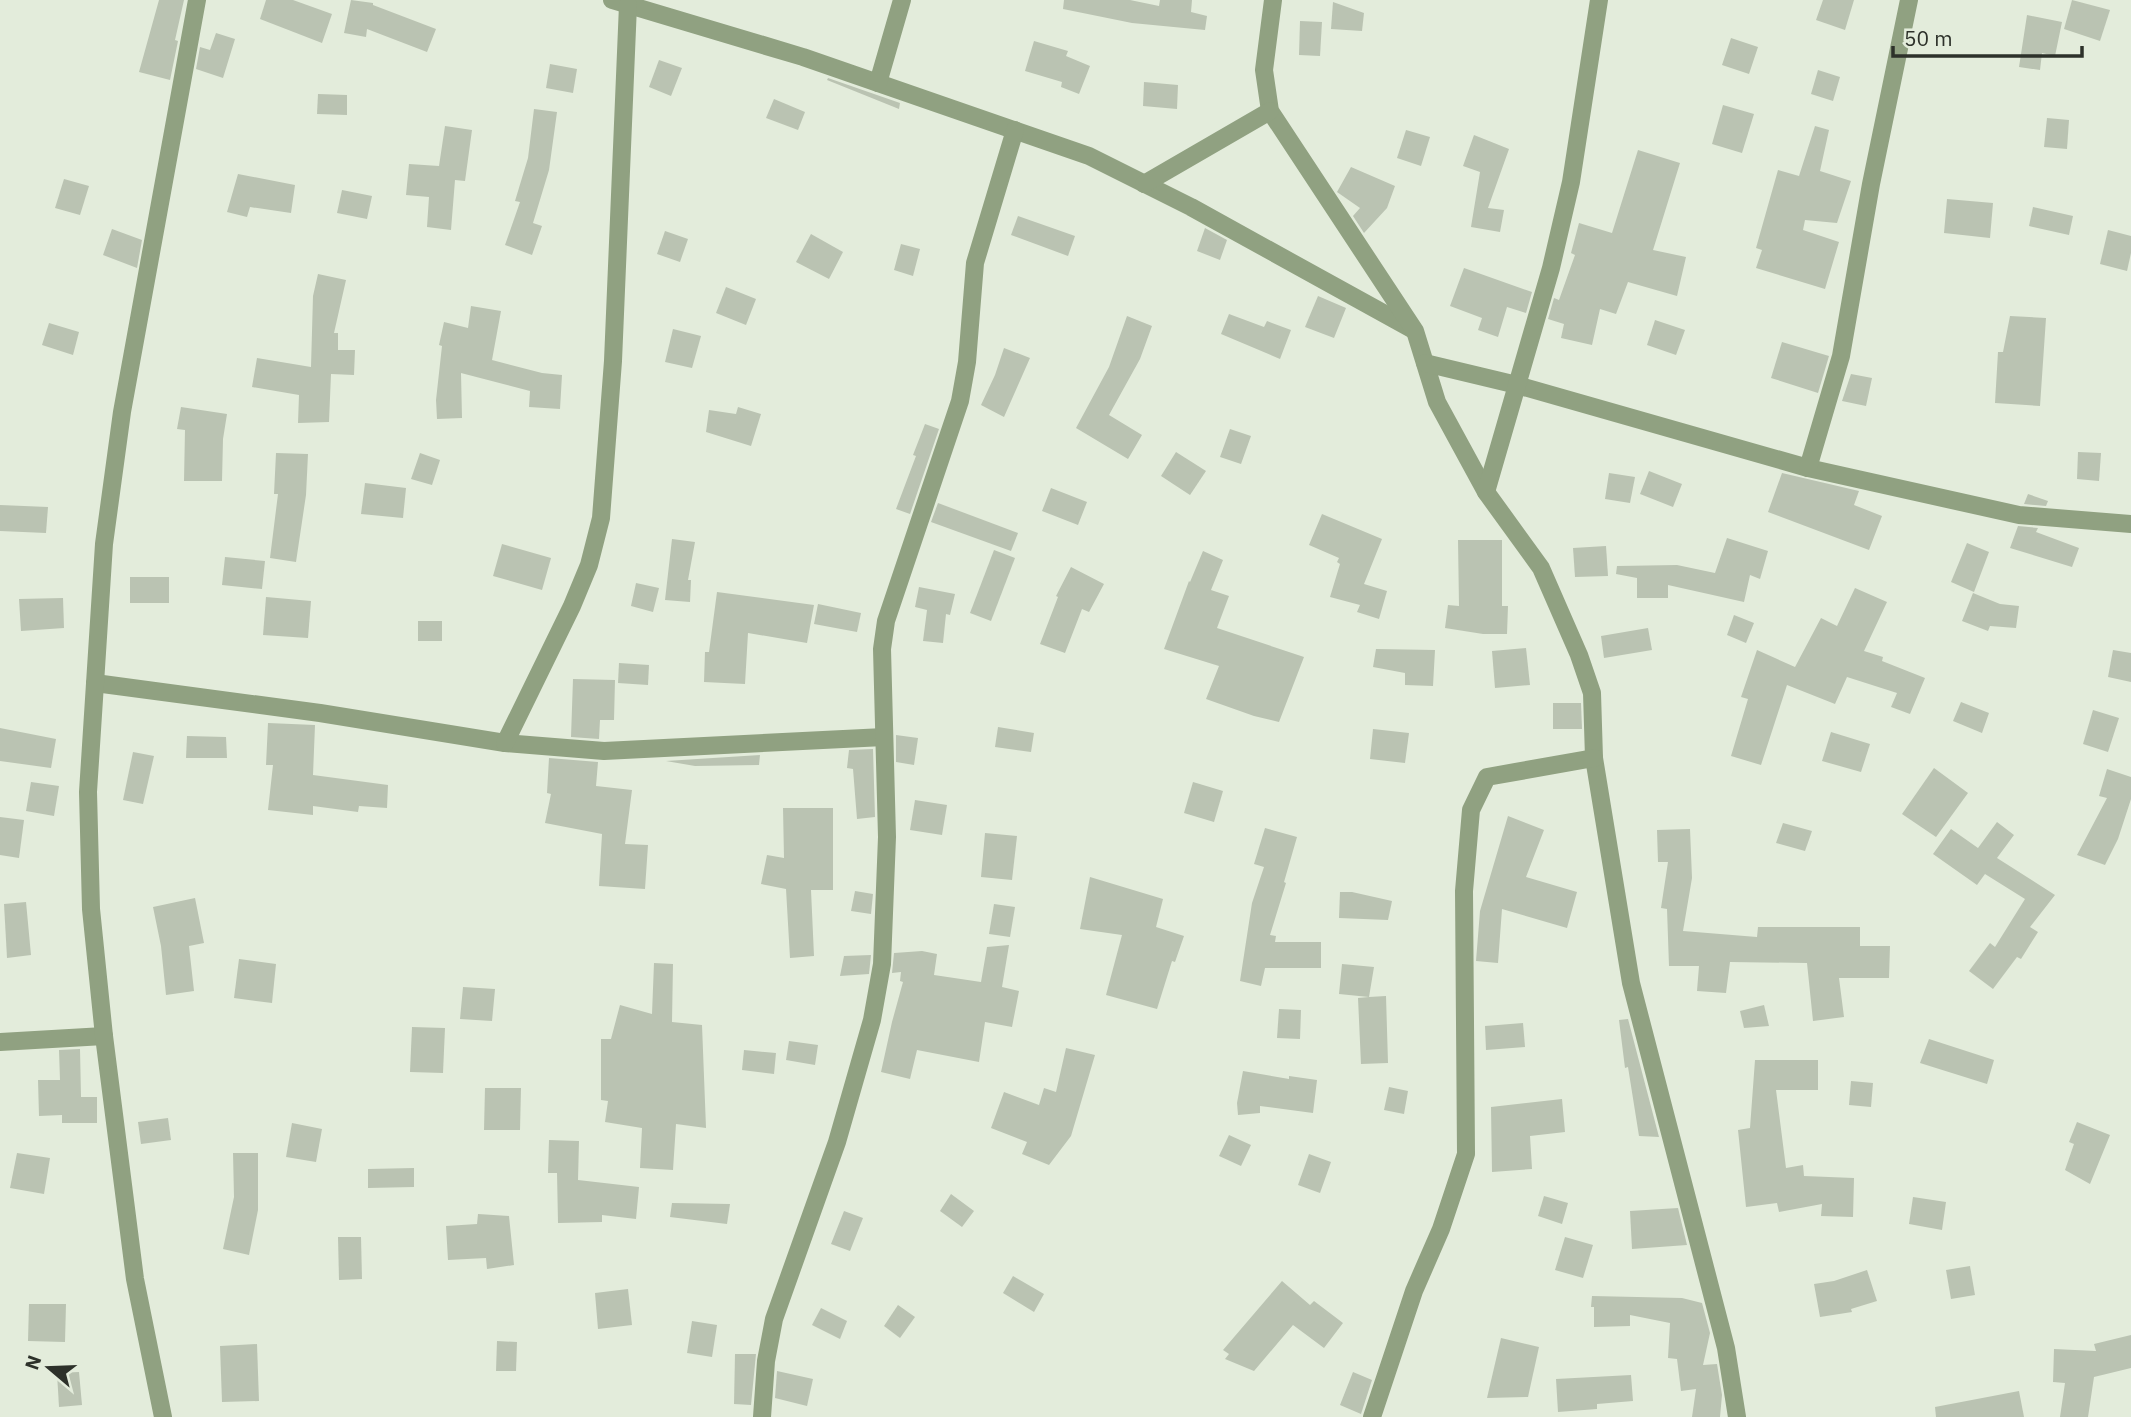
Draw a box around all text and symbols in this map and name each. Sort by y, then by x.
scale bar [1893,14,2082,58]
text: 50 m [1904,24,1953,52]
north arrow [14,1333,84,1403]
text: N [19,1352,47,1373]

